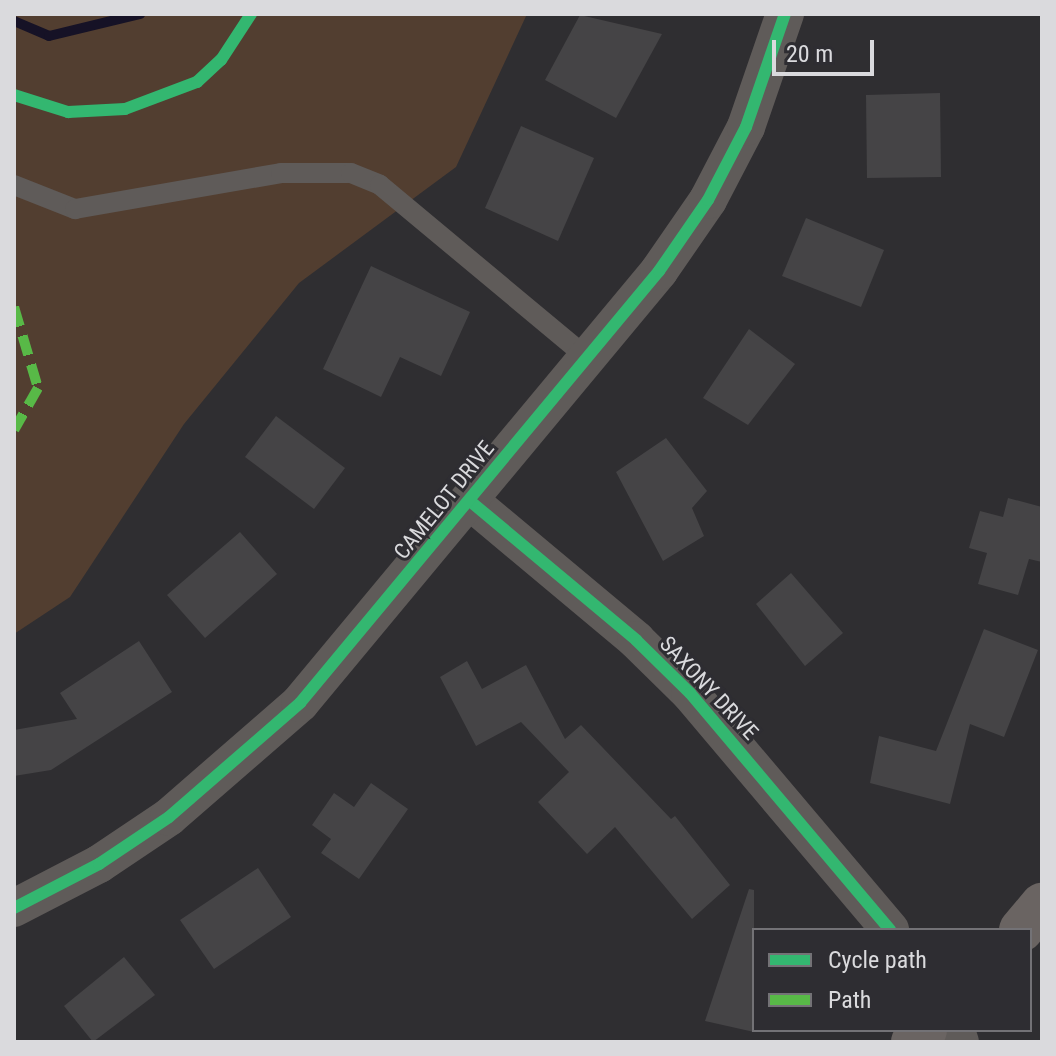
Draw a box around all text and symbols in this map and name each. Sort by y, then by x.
scale bar [776,24,878,74]
text: 20 m [786,40,833,68]
street label: CAMELOT DRIVE [388,435,500,565]
street label: SAXONY DRIVE [654,631,764,745]
legend [752,928,1032,1032]
text: Cycle path [828,946,927,974]
text: Path [828,986,871,1014]

